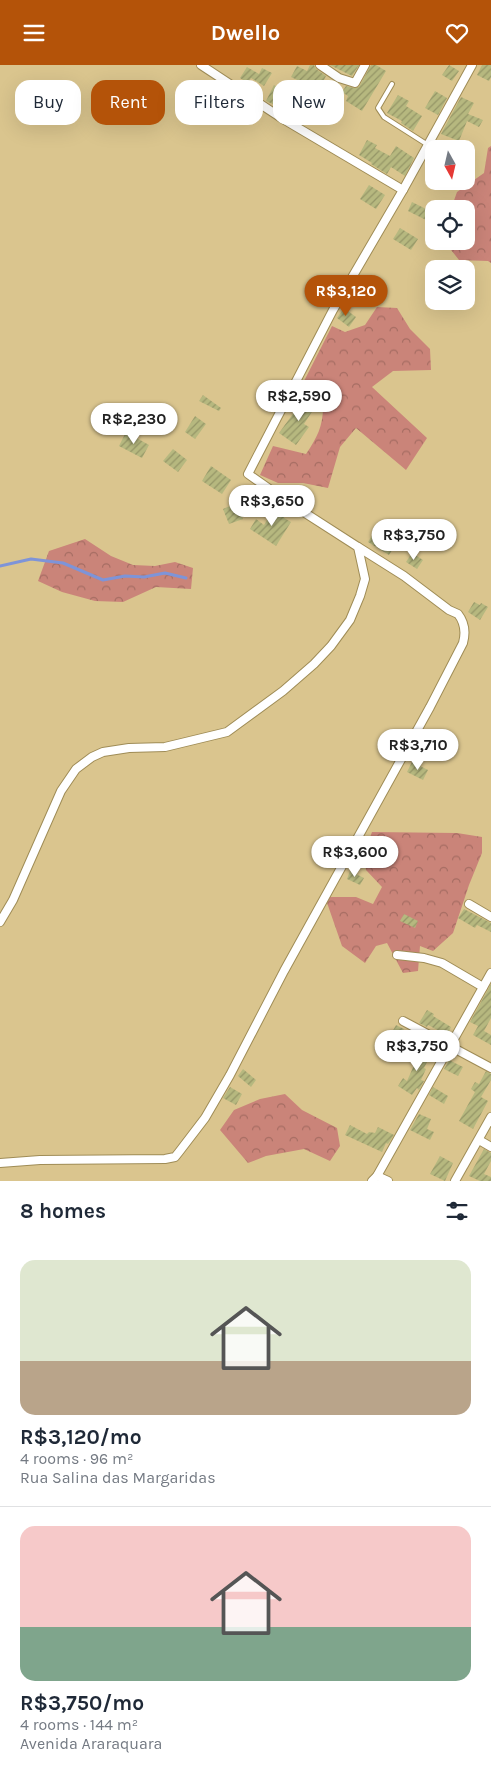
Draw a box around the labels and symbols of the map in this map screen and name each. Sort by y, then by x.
north arrow [425,140,475,190]
pin: R$3,120 [300,275,392,317]
pin: R$2,590 [253,379,345,422]
pin: R$2,230 [88,403,180,445]
pin: R$3,650 [226,485,318,527]
pin: R$3,750 [368,519,460,561]
pin: R$3,710 [372,729,464,771]
pin: R$3,600 [309,835,401,878]
pin: R$3,750 [371,1029,463,1072]

